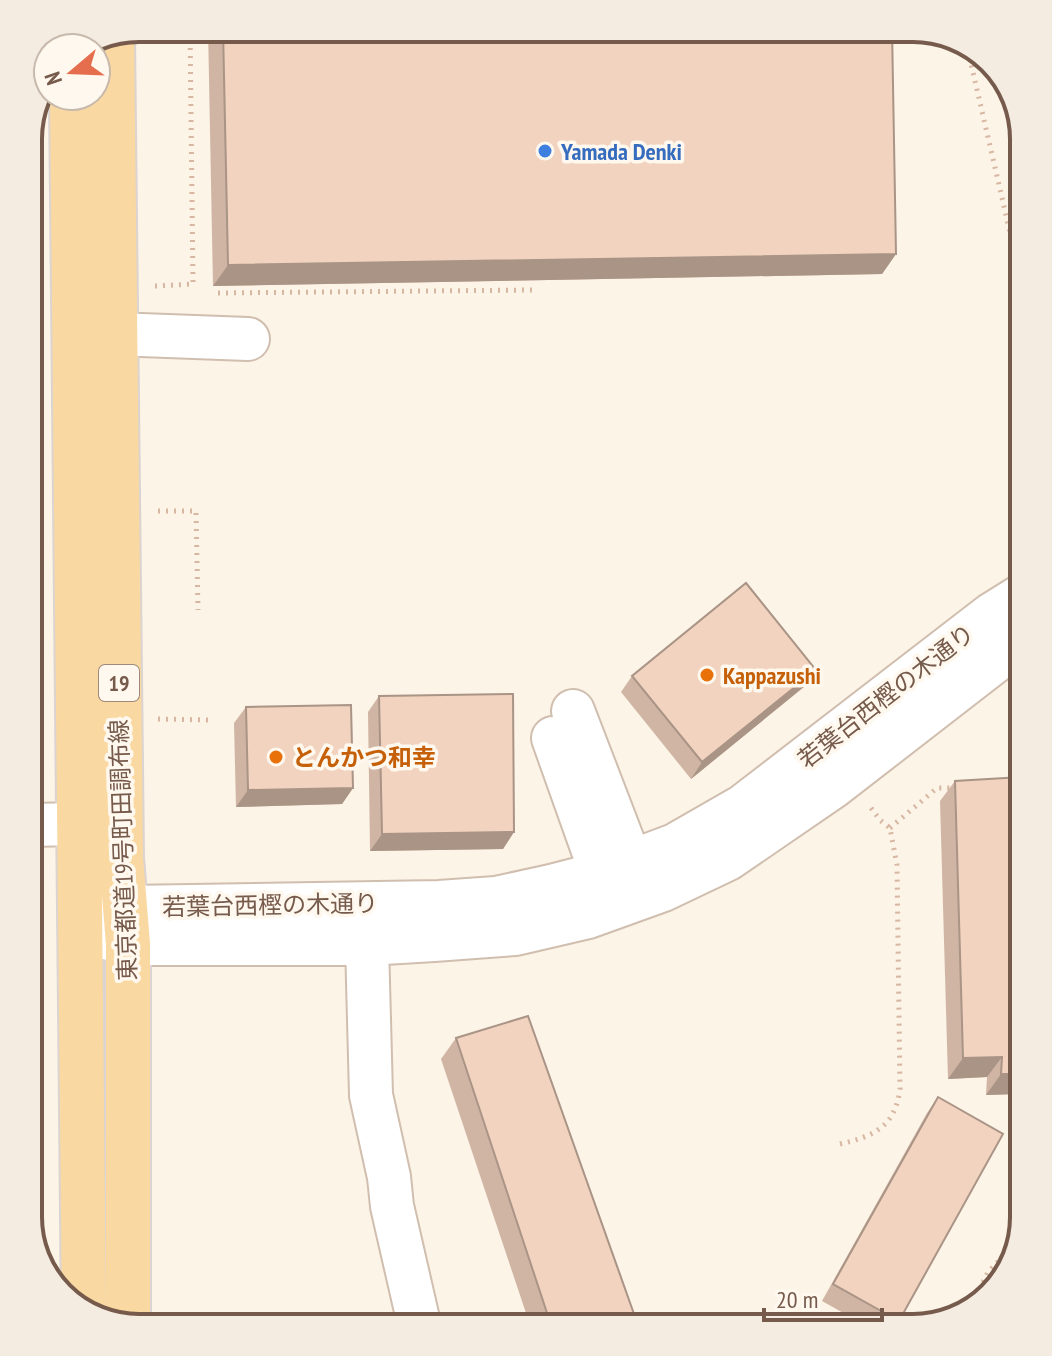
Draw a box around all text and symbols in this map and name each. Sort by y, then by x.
north arrow [32,32,112,112]
text: N [38,68,68,89]
place label: Yamada Denki [560,136,682,167]
marker: Yamada Denki [536,142,554,160]
street label: 若葉台西樫の木通り [791,617,981,775]
place label: Kappazushi [723,660,821,691]
road number: 19 [99,665,139,701]
marker: Kappazushi [698,666,716,684]
street label: 東京都道19号町田調布線 [103,719,143,981]
place label: とんかつ和幸 [292,742,436,773]
marker: とんかつ和幸 [267,748,285,766]
street label: 若葉台西樫の木通り [162,888,378,922]
scale bar [764,1272,882,1322]
text: 20 m [776,1284,818,1315]

